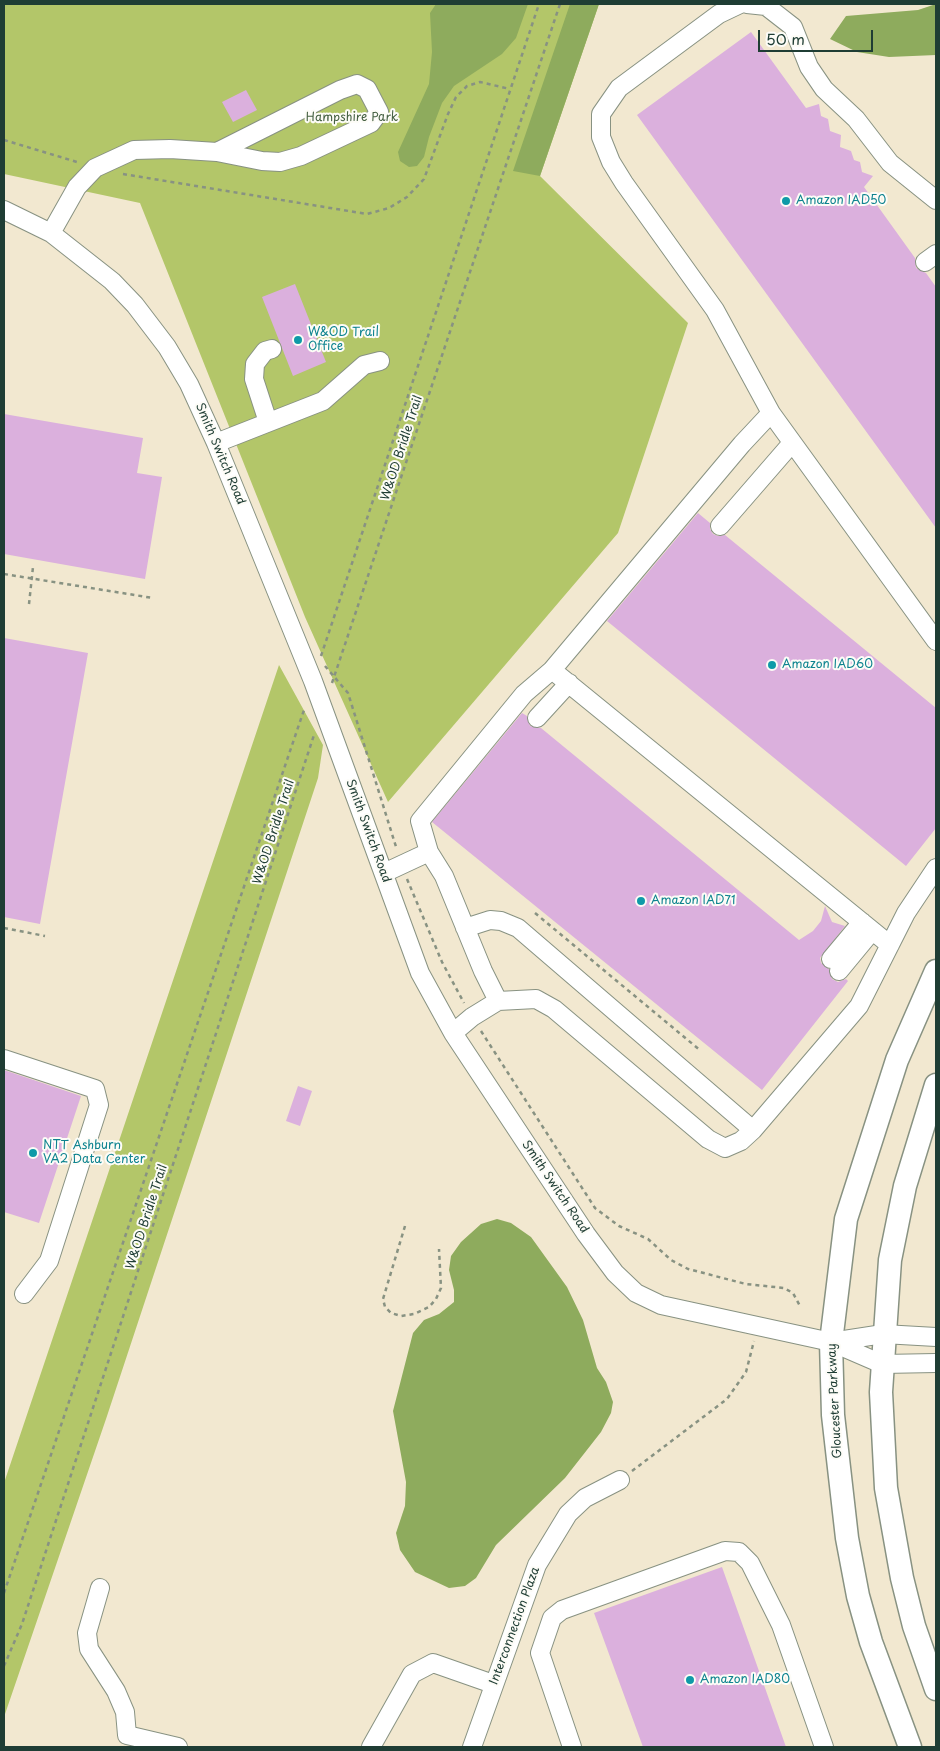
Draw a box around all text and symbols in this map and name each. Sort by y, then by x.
scale bar [760,20,875,52]
text: 50 m [766,27,805,50]
park label: Hampshire Park [306,111,398,125]
place label: Amazon IAD50 [796,194,886,208]
marker: Amazon IAD50 [780,195,792,207]
place label: W&OD Trail Office [308,326,379,354]
marker: W&OD Trail Office [292,334,304,346]
street label: W&OD Bridle Trail [378,394,426,502]
street label: Smith Switch Road [192,401,248,507]
place label: Amazon IAD60 [782,658,873,672]
marker: Amazon IAD60 [766,659,778,671]
street label: Smith Switch Road [343,777,393,885]
street label: W&OD Bridle Trail [250,778,298,886]
place label: Amazon IAD71 [651,894,736,908]
marker: Amazon IAD71 [635,895,647,907]
street label: Smith Switch Road [519,1138,591,1236]
place label: NTT Ashburn VA2 Data Center [43,1139,145,1167]
marker: NTT Ashburn VA2 Data Center [27,1147,39,1159]
street label: W&OD Bridle Trail [123,1163,171,1271]
street label: Gloucester Parkway [825,1343,845,1459]
street label: Interconnection Plaza [487,1565,543,1687]
place label: Amazon IAD80 [700,1673,790,1687]
marker: Amazon IAD80 [684,1674,696,1686]

